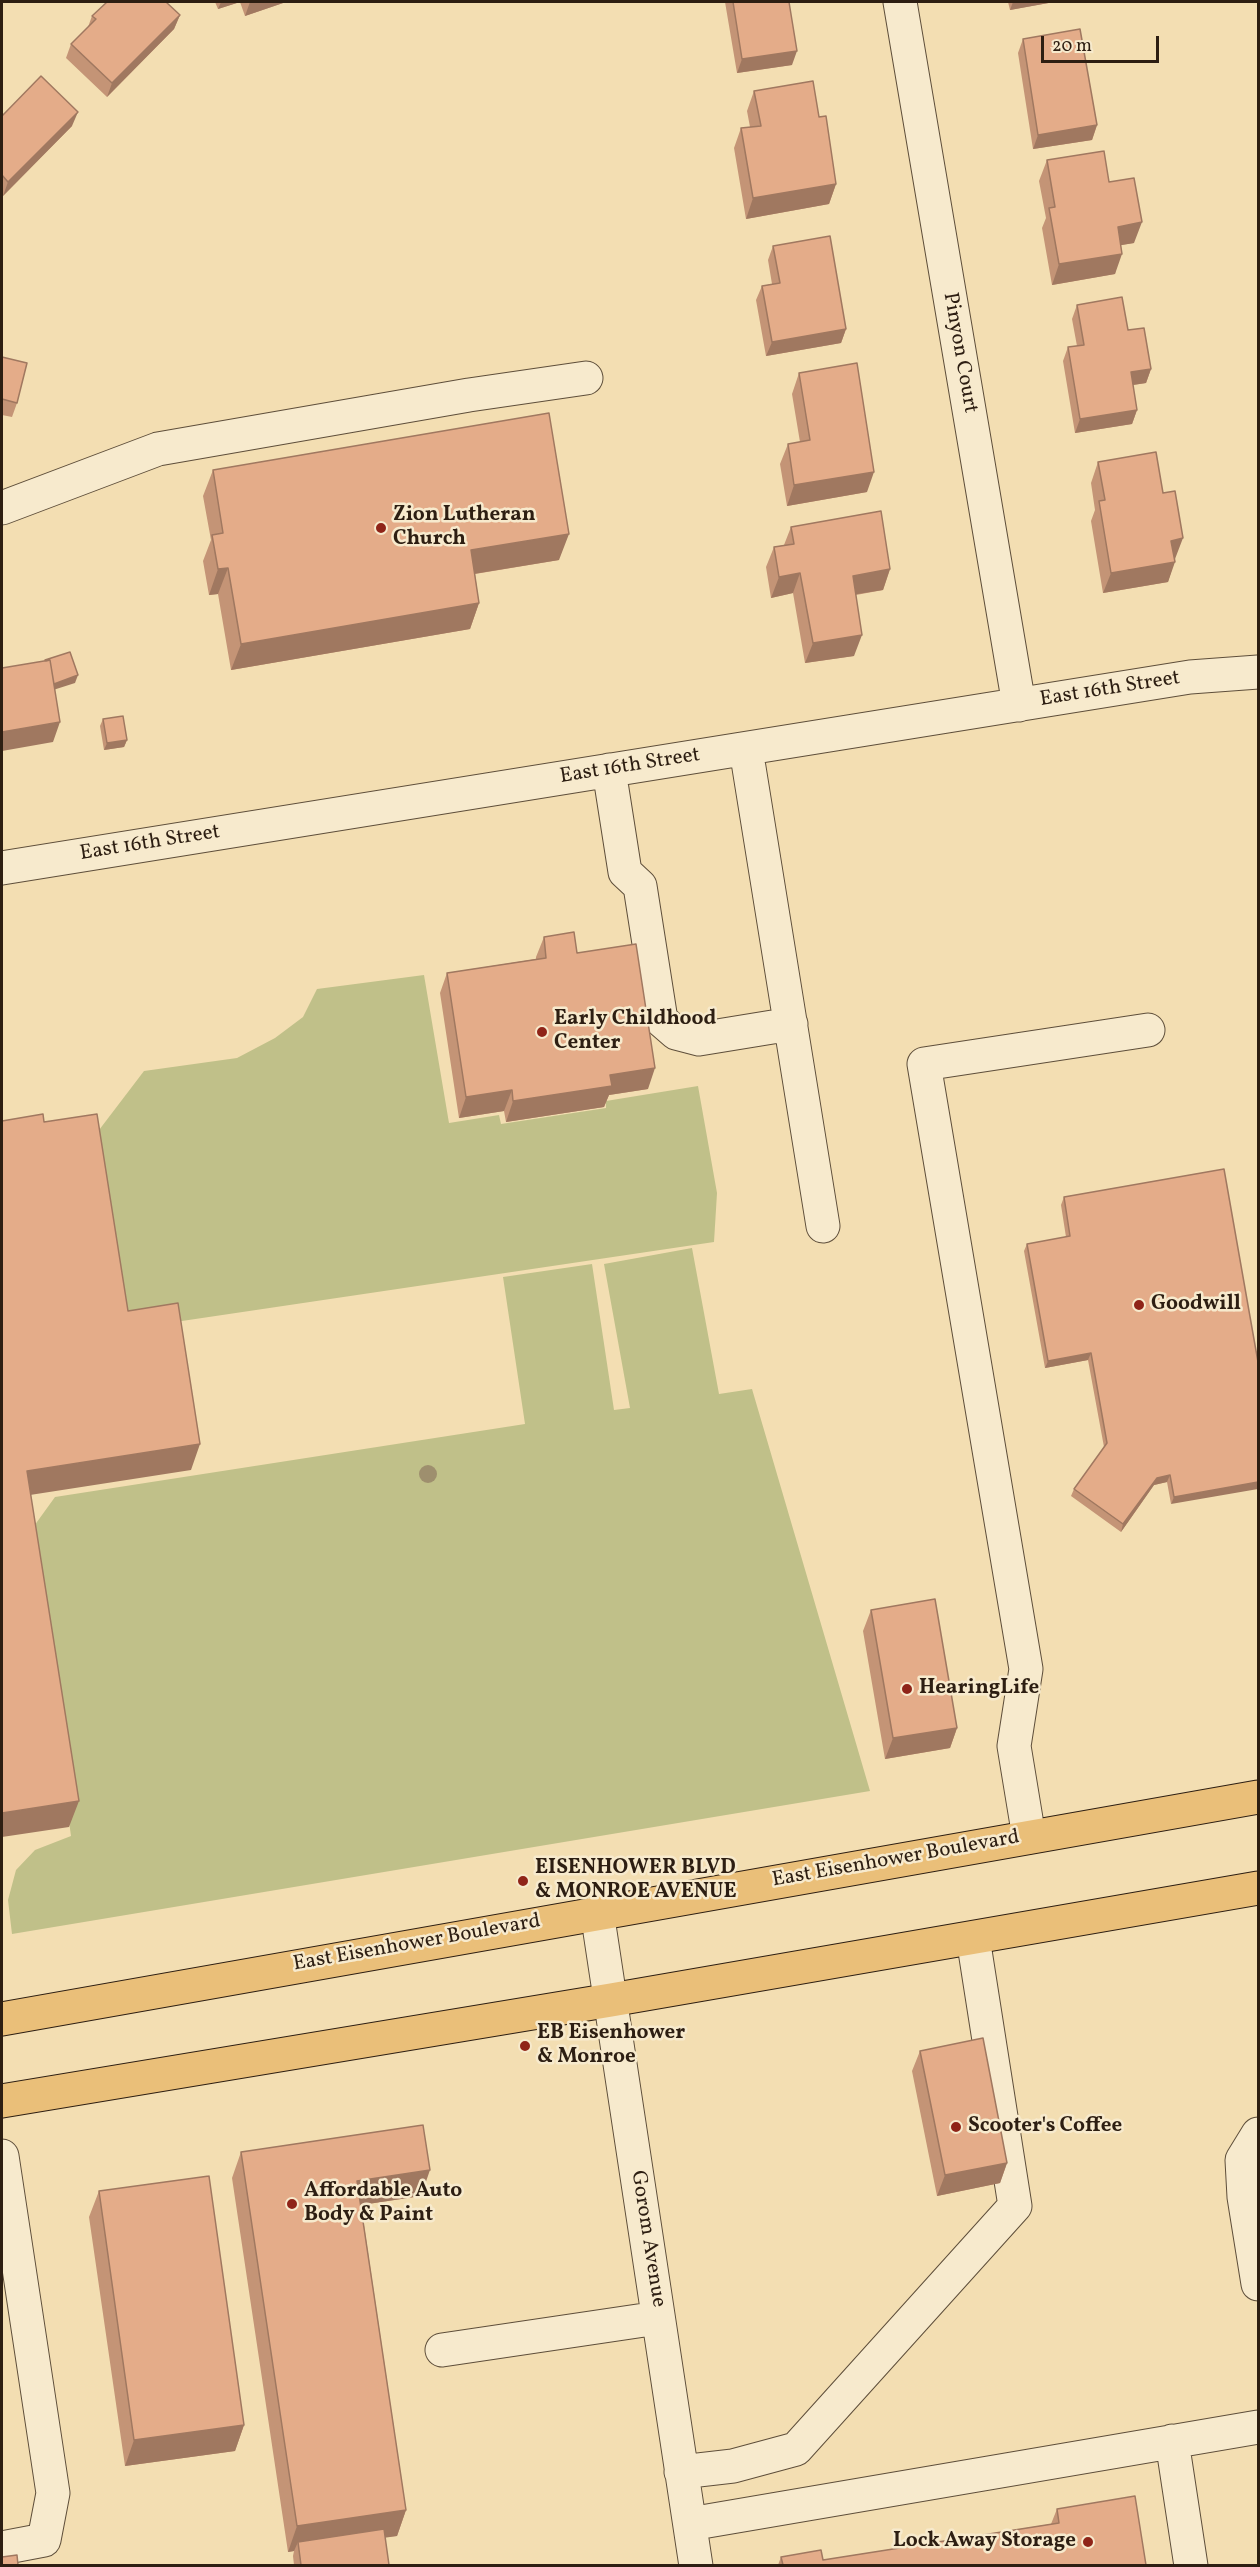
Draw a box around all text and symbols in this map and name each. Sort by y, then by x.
scale bar [1044,24,1162,62]
text: 20 m [1052,34,1092,59]
street label: Pinyon Court [936,291,982,415]
place label: Zion Lutheran Church [393,503,535,553]
marker: Zion Lutheran Church [374,521,388,535]
street label: East 16th Street [1038,666,1182,714]
street label: East 16th Street [558,743,702,791]
street label: East 16th Street [78,820,222,868]
place label: Early Childhood Center [554,1007,716,1057]
marker: Early Childhood Center [535,1025,549,1039]
place label: Goodwill [1151,1292,1241,1318]
marker: Goodwill [1132,1298,1146,1312]
place label: HearingLife [919,1676,1039,1702]
marker: HearingLife [900,1682,914,1696]
street label: East Eisenhower Boulevard [770,1826,1022,1894]
place label: EISENHOWER BLVD & MONROE AVENUE [535,1856,737,1906]
marker: EISENHOWER BLVD & MONROE AVENUE [516,1874,530,1888]
street label: East Eisenhower Boulevard [291,1910,543,1978]
place label: EB Eisenhower & Monroe [537,2021,685,2071]
marker: EB Eisenhower & Monroe [518,2039,532,2053]
place label: Scooter's Coffee [968,2114,1122,2140]
marker: Scooter's Coffee [949,2120,963,2134]
street label: Gorom Avenue [624,2169,670,2309]
place label: Affordable Auto Body & Paint [304,2179,462,2229]
marker: Affordable Auto Body & Paint [285,2197,299,2211]
place label: Lock Away Storage [893,2529,1076,2555]
marker: Lock Away Storage [1081,2535,1095,2549]

